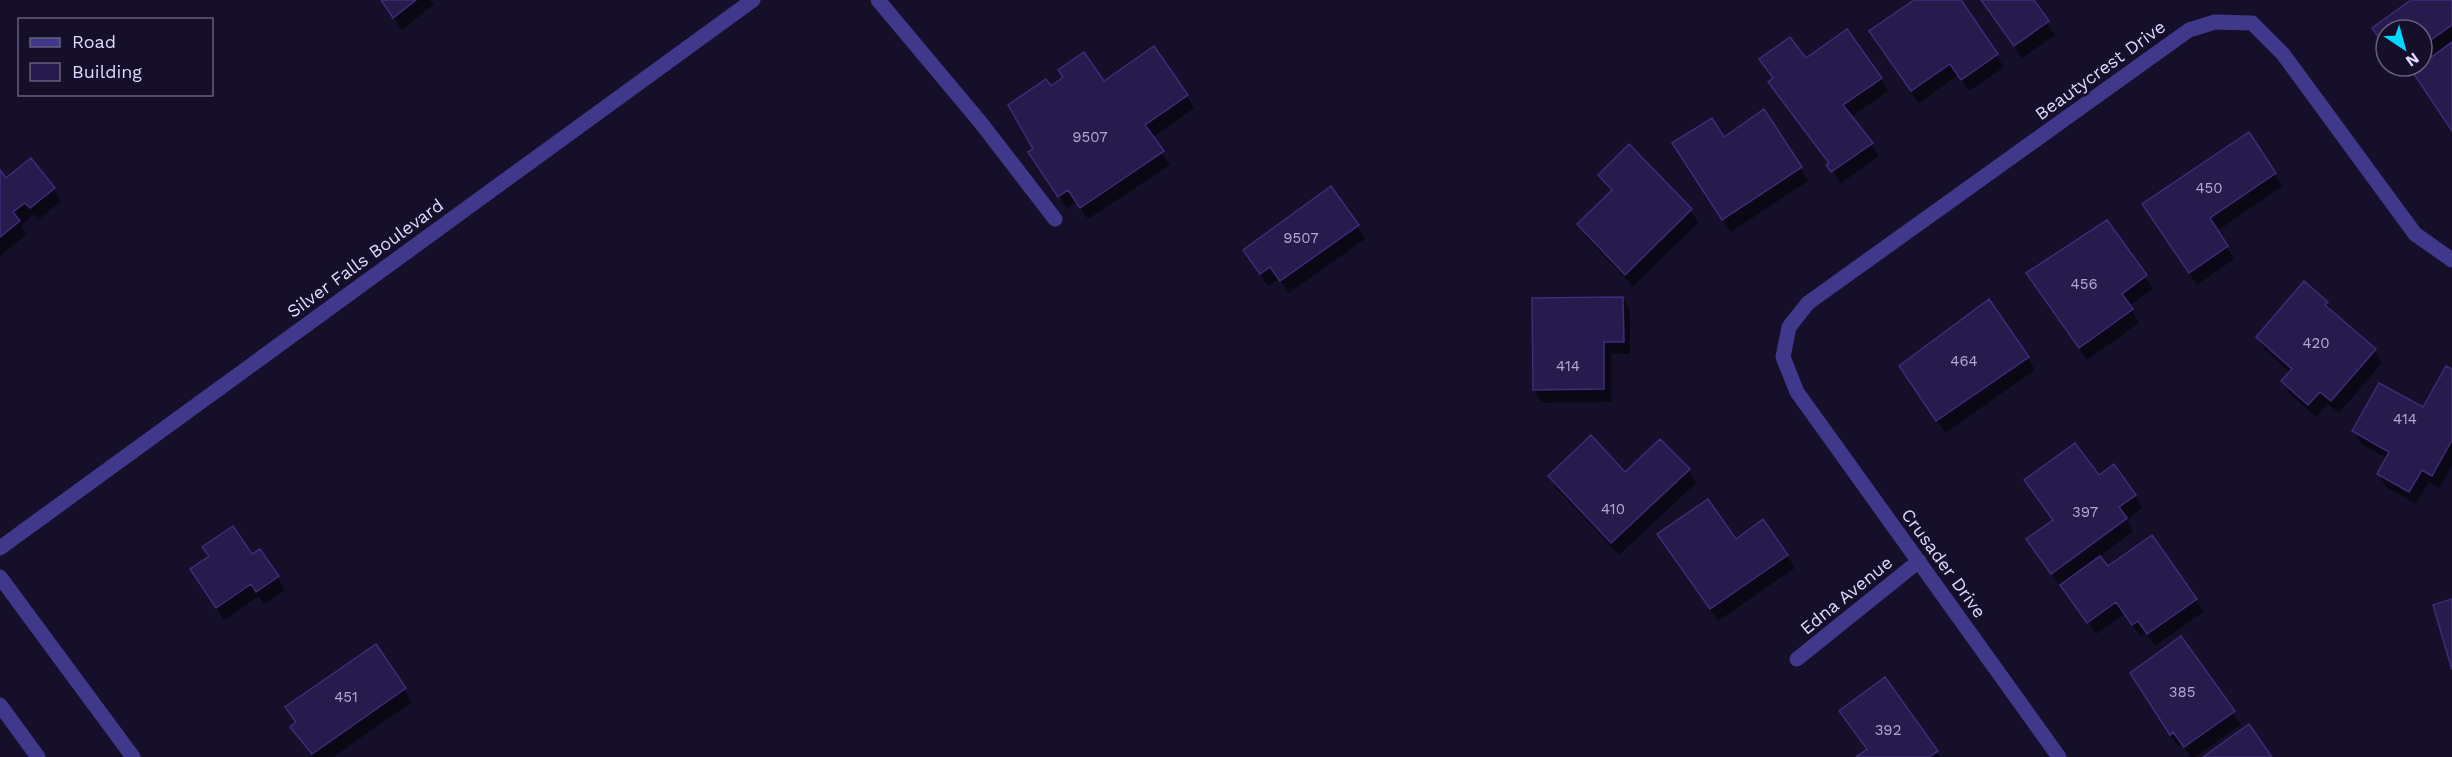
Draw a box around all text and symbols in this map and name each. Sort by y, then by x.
street label: Beautycrest Drive [2031,16,2169,124]
legend [18,18,213,96]
north arrow [2374,18,2434,78]
text: Road [72,31,116,52]
text: N [2402,49,2423,71]
text: Building [72,61,142,82]
house number: 9507 [1072,128,1108,146]
house number: 450 [2195,179,2223,197]
street label: Silver Falls Boulevard [283,194,447,322]
house number: 9507 [1283,229,1319,247]
house number: 456 [2070,275,2098,293]
house number: 420 [2302,334,2330,352]
house number: 464 [1950,352,1978,370]
house number: 414 [1556,357,1580,375]
house number: 414 [2393,410,2417,428]
house number: 410 [1601,500,1625,518]
house number: 397 [2072,503,2098,521]
street label: Crusader Drive [1897,504,1991,622]
street label: Edna Avenue [1796,551,1896,639]
house number: 385 [2169,683,2195,701]
house number: 451 [334,688,358,706]
house number: 392 [1875,721,1901,739]

